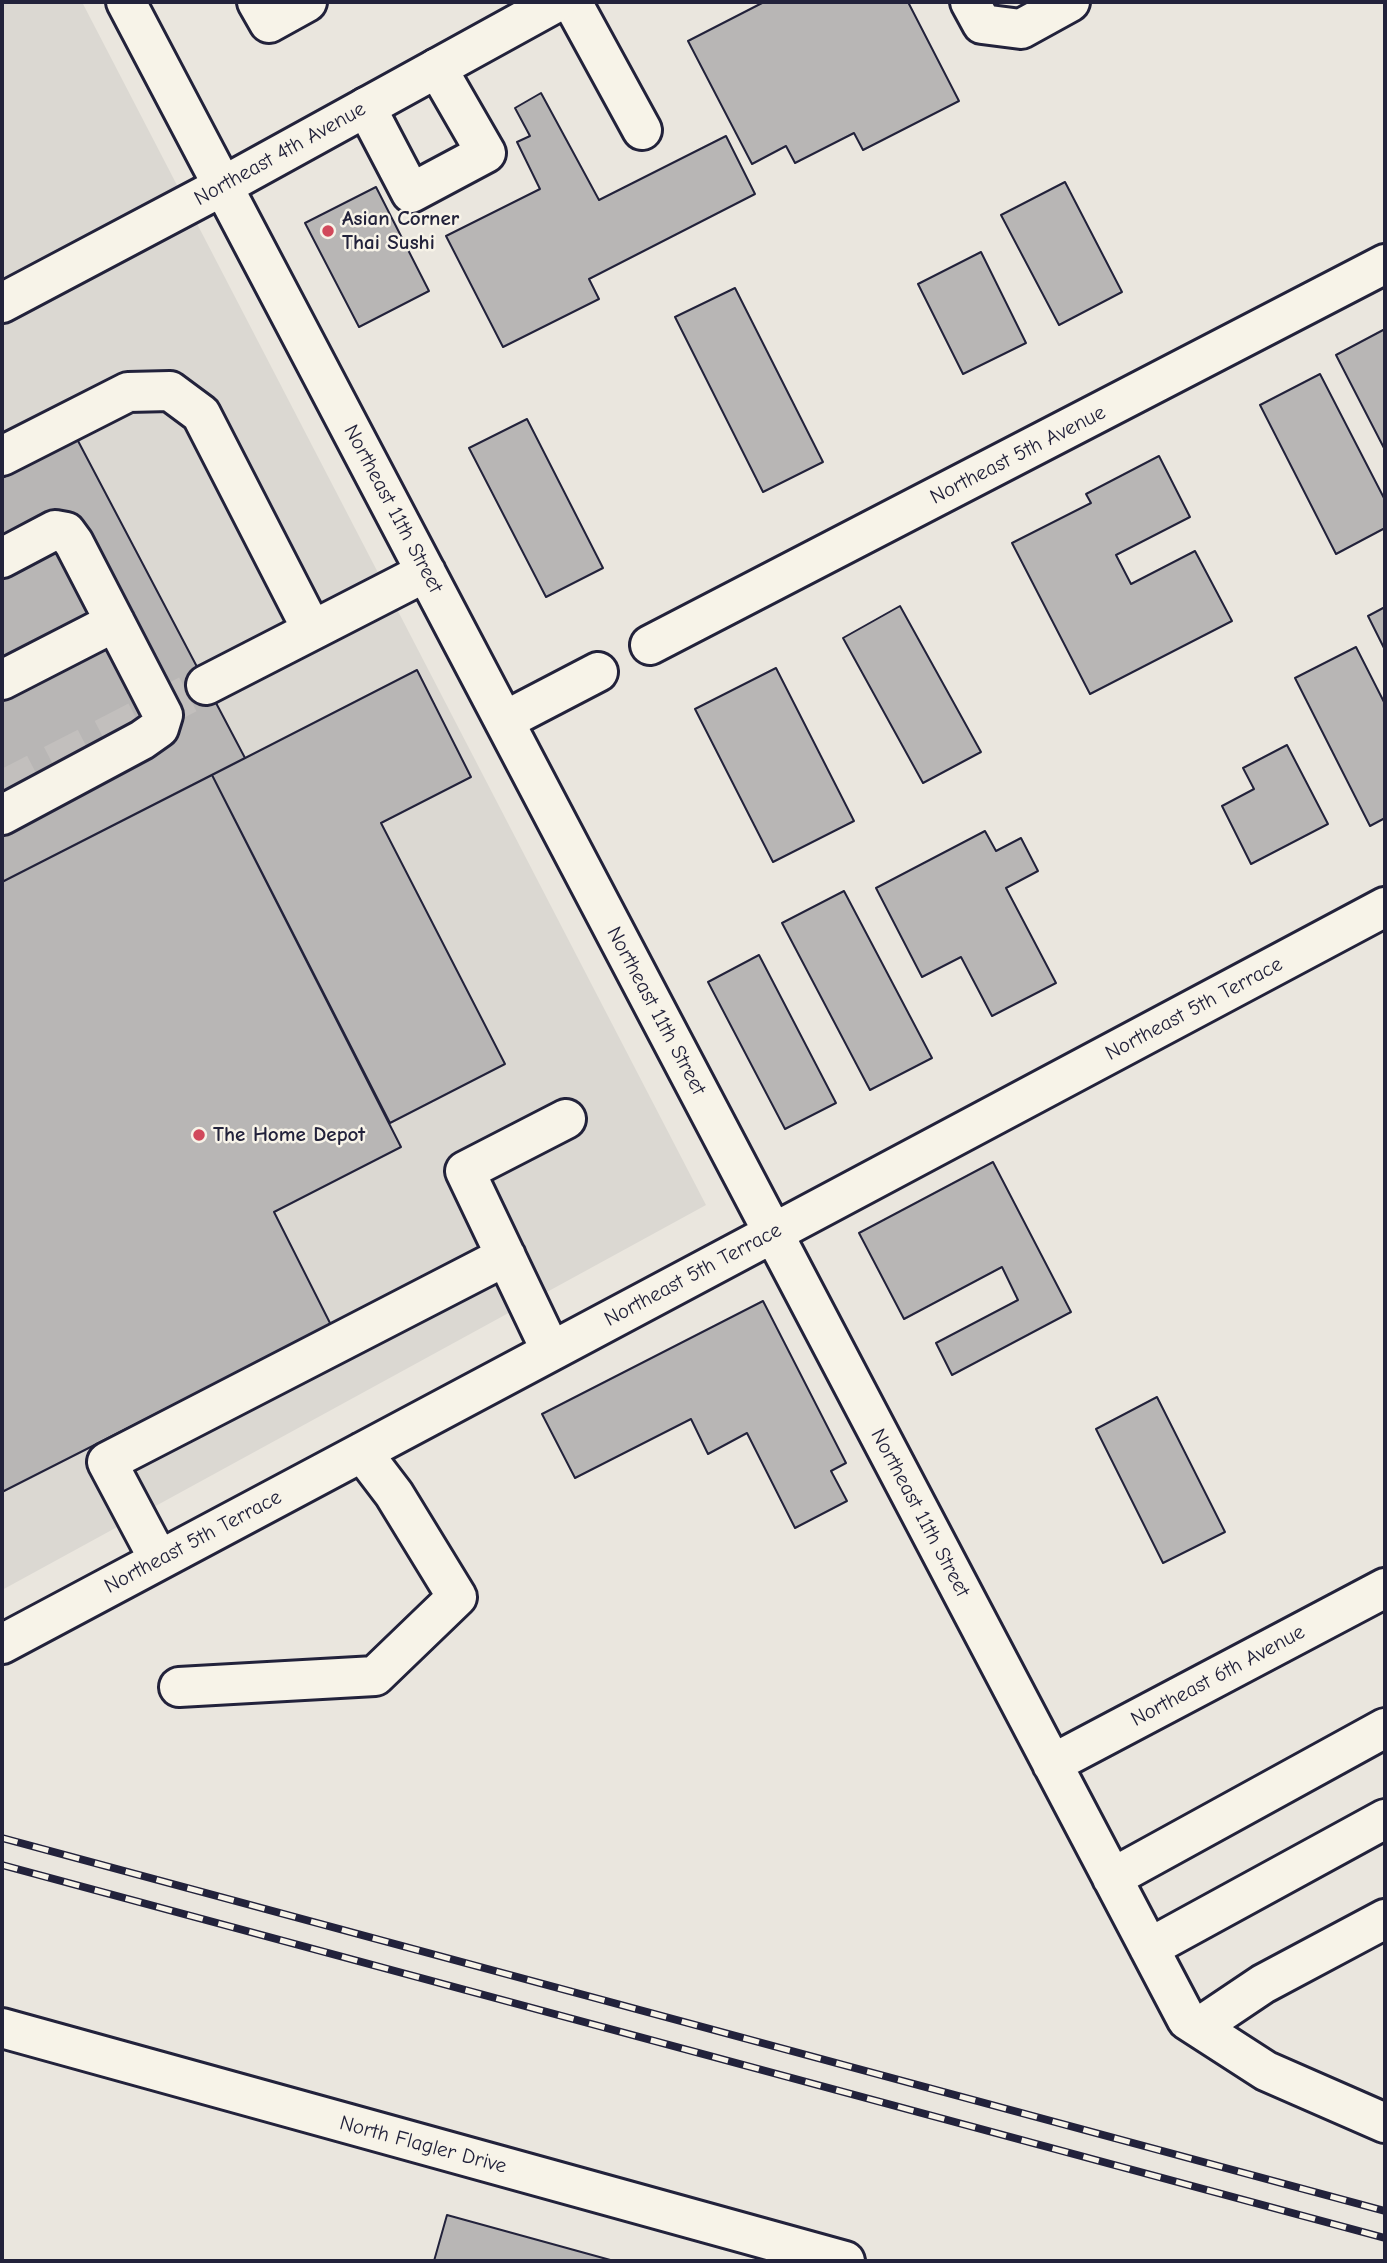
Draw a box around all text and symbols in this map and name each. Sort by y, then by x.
street label: Northeast 4th Avenue [190,96,370,212]
place label: Asian Corner Thai Sushi [342,206,459,256]
marker: Asian Corner Thai Sushi [320,223,336,239]
street label: Northeast 5th Avenue [926,400,1110,510]
street label: Northeast 11th Street [338,420,448,598]
street label: Northeast 11th Street [601,922,711,1100]
street label: Northeast 5th Terrace [1101,952,1287,1066]
place label: The Home Depot [213,1122,365,1148]
marker: The Home Depot [191,1127,207,1143]
street label: Northeast 5th Terrace [600,1218,786,1332]
street label: Northeast 11th Street [865,1424,975,1602]
street label: Northeast 5th Terrace [100,1485,286,1599]
street label: Northeast 6th Avenue [1127,1620,1309,1732]
street label: North Flagler Drive [337,2111,509,2179]

